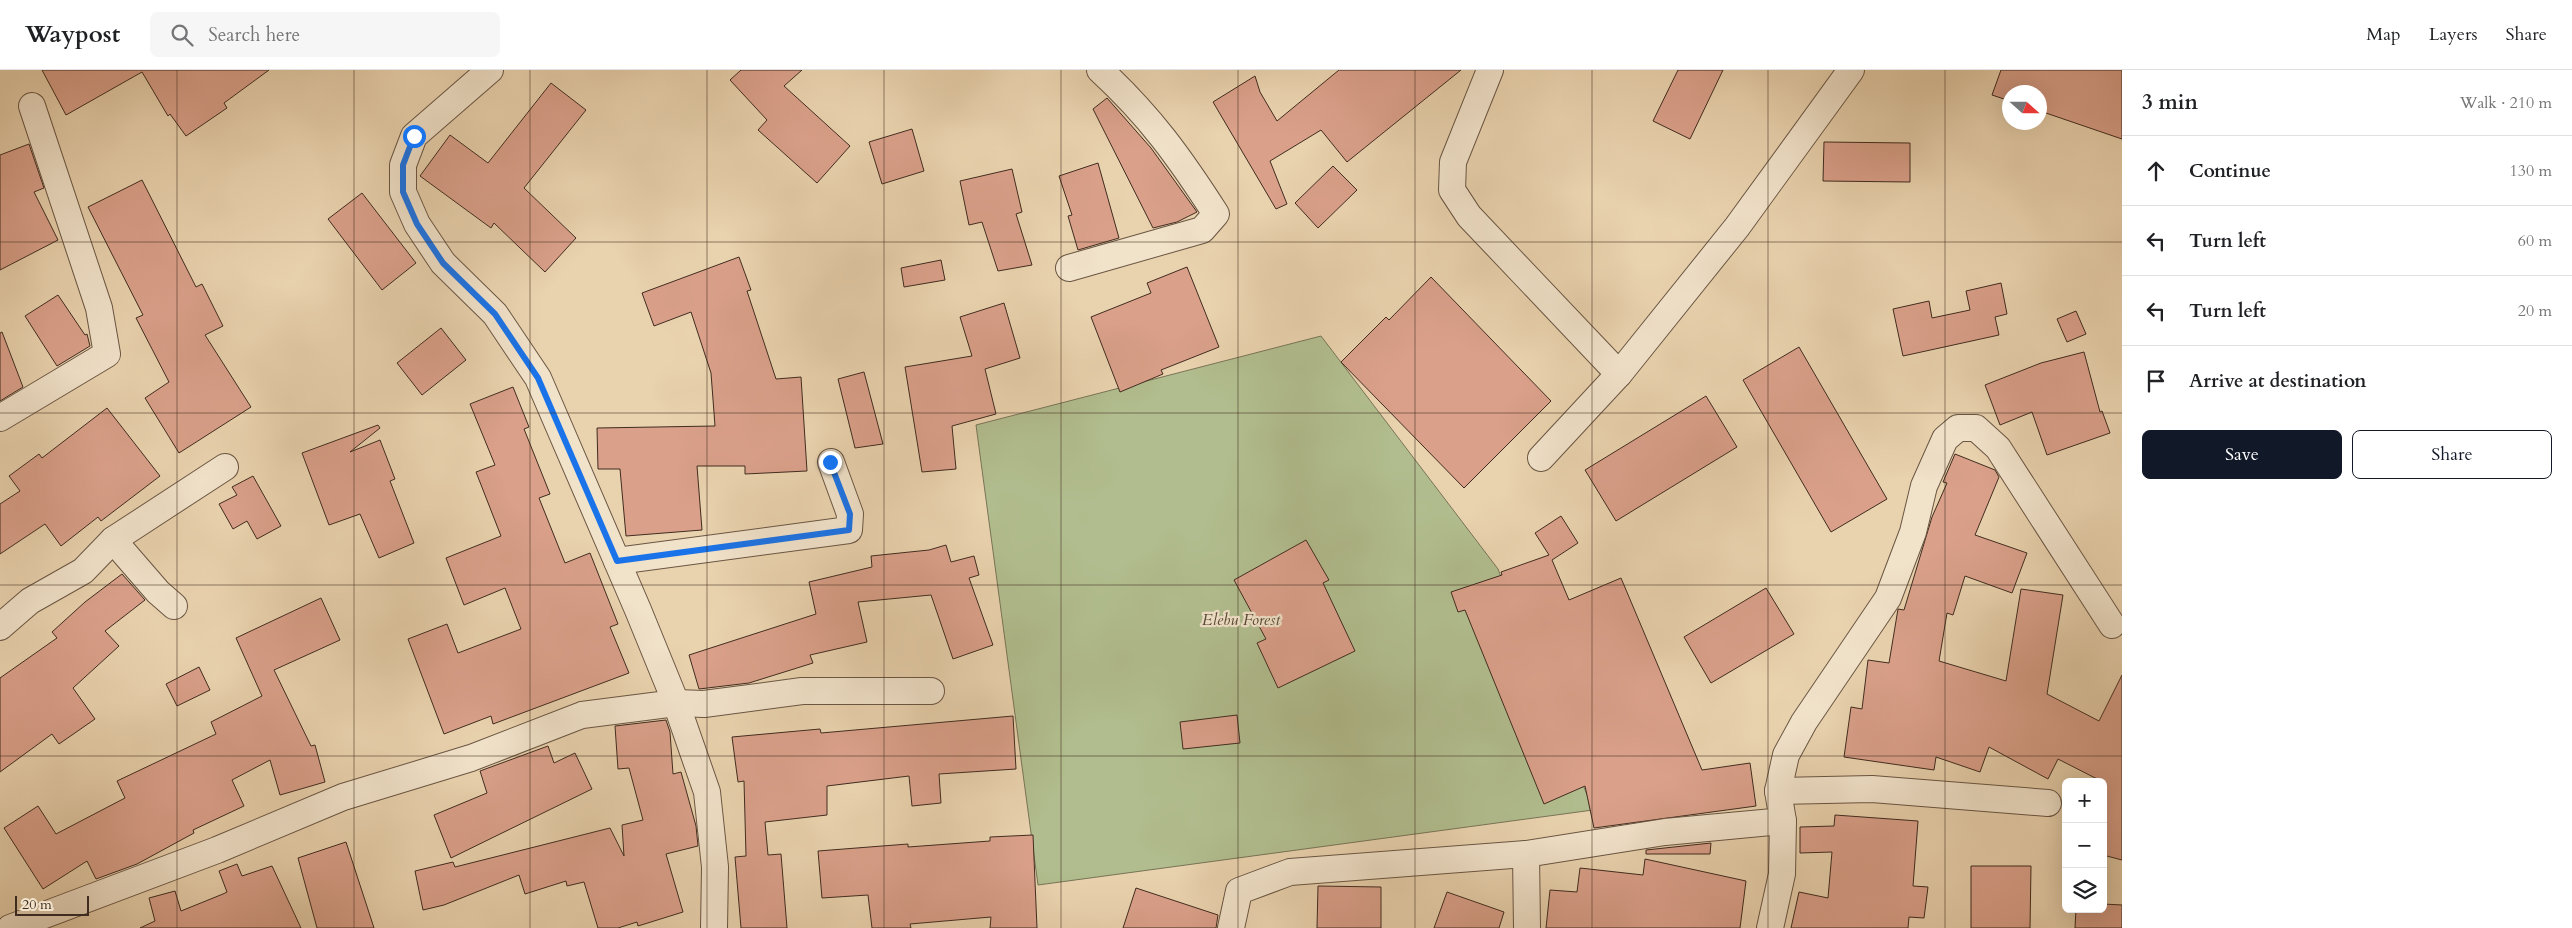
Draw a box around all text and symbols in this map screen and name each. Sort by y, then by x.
search box [150,12,500,57]
text: Waypost [25,18,120,51]
icon: search [168,21,196,49]
text: Search here [208,22,300,48]
text: Map [2366,22,2401,47]
text: Layers [2429,22,2478,47]
text: Share [2506,22,2547,47]
north arrow [2002,85,2047,130]
text: 3 min [2142,88,2198,117]
text: Walk · 210 m [2460,92,2552,114]
route start [403,125,426,148]
icon: ahead [2142,157,2170,185]
text: Continue [2189,158,2271,184]
text: 130 m [2510,160,2552,182]
icon: left [2142,227,2170,255]
text: Turn left [2189,228,2266,254]
text: 60 m [2518,230,2552,252]
icon: left [2142,297,2170,325]
text: Turn left [2189,298,2266,324]
text: 20 m [2518,300,2552,322]
icon: arrive [2142,367,2170,395]
text: Arrive at destination [2189,368,2366,394]
button: Save [2142,430,2342,479]
button: Share [2352,430,2552,479]
route end [819,451,842,474]
park label: Elebu Forest [1202,609,1280,631]
map controls [2062,778,2107,913]
button: + [2062,778,2107,823]
button: − [2062,823,2107,868]
button: layers [2062,868,2107,913]
scale bar [15,893,89,916]
text: 20 m [22,895,52,914]

